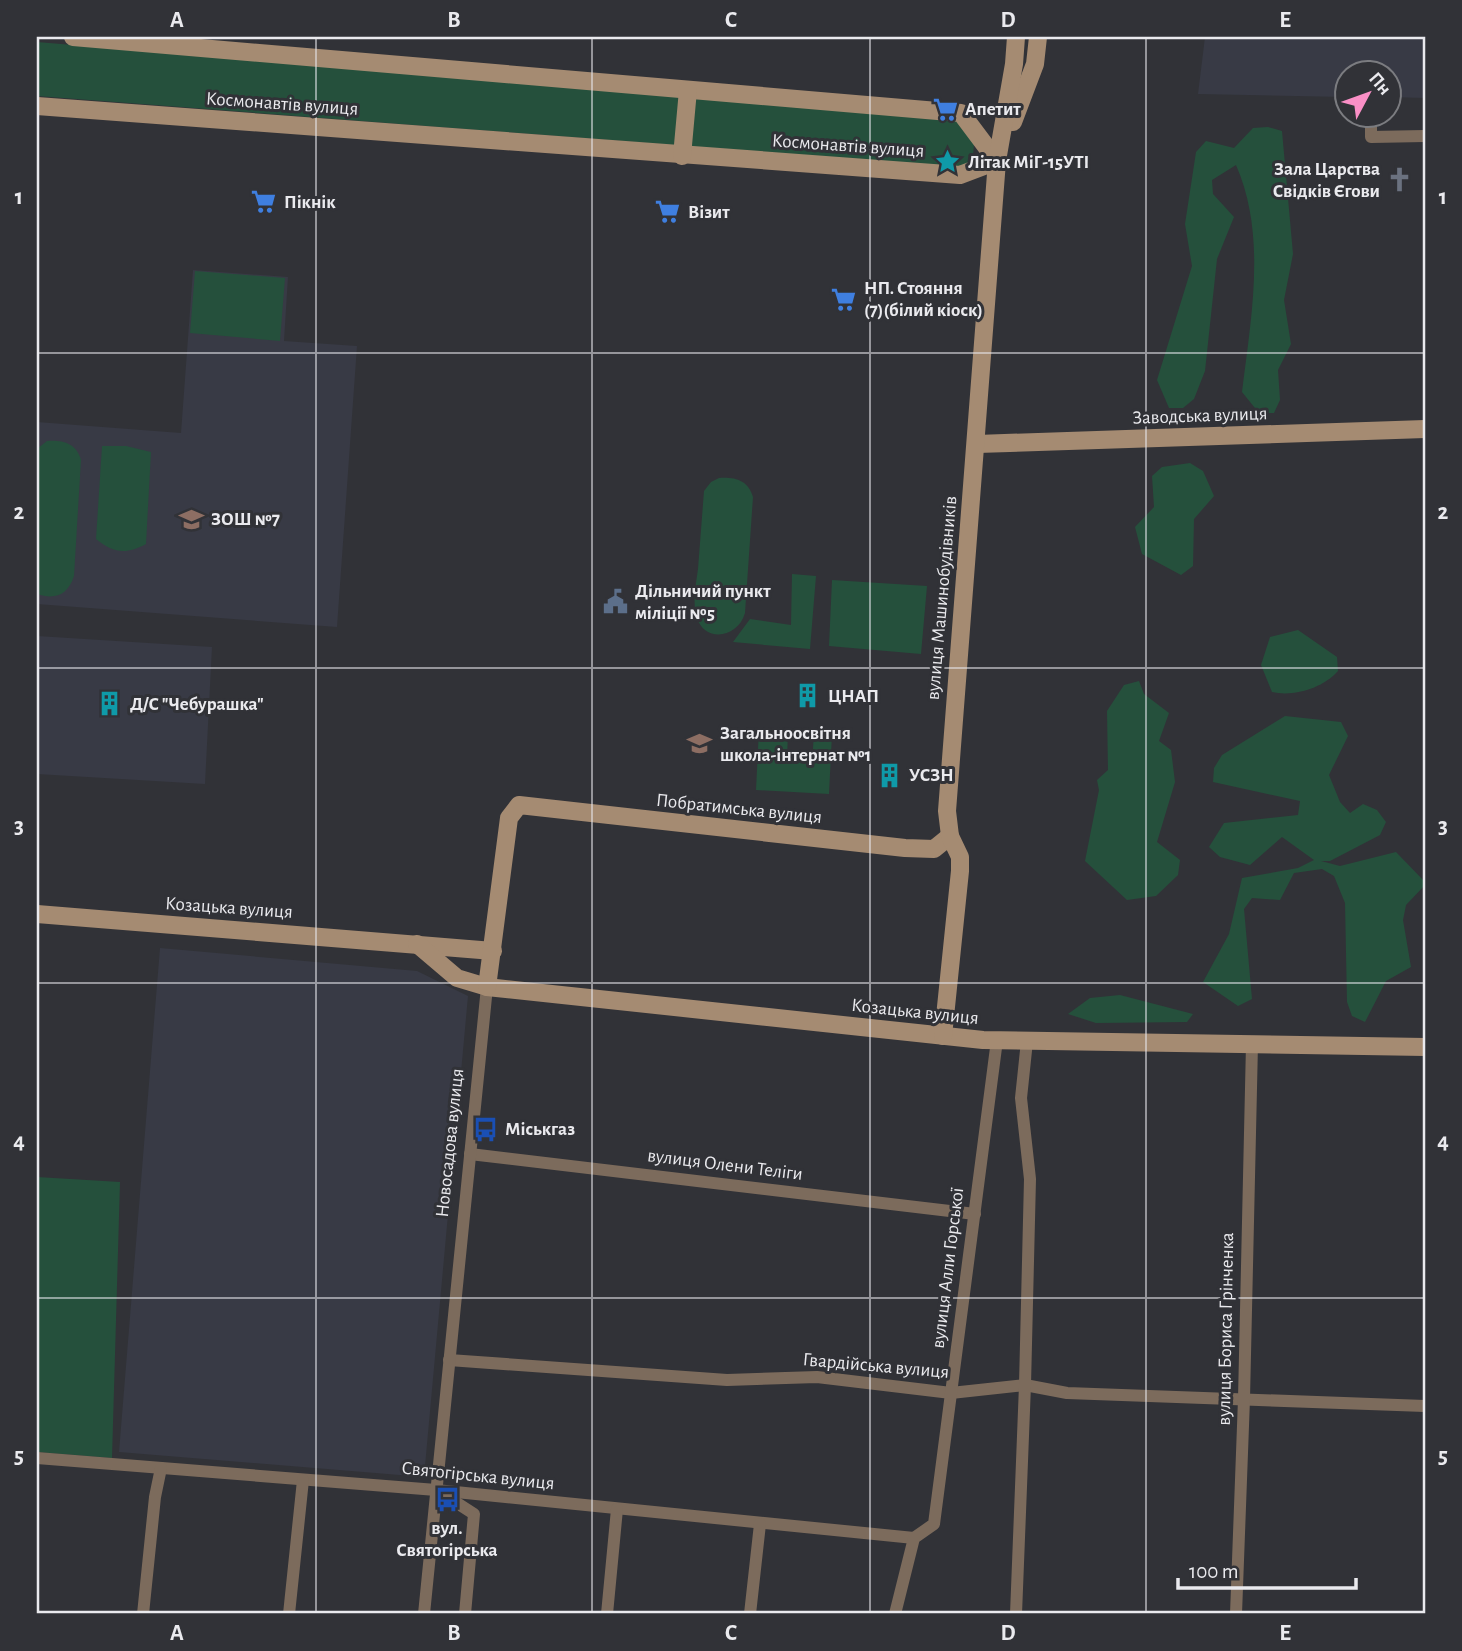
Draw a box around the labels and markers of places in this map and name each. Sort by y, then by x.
supermarket icon: Апетит [931,95,959,123]
place label: Апетит [965,100,1021,119]
place icon: Літак МіГ-15УТІ [934,148,962,176]
place label: Літак МіГ-15УТІ [968,153,1089,172]
place label: Зала Царства Свідків Єгови [1273,160,1380,201]
church icon: Зала Царства Свідків Єгови [1386,166,1414,194]
supermarket icon: Пікнік [250,188,278,216]
place label: Пікнік [284,193,336,212]
supermarket icon: Візит [654,198,682,226]
place label: Візит [688,203,730,222]
place label: НП. Стояння (7)(білий кіоск) [864,279,983,320]
supermarket icon: НП. Стояння (7)(білий кіоск) [830,285,858,313]
school or university icon: ЗОШ №7 [177,505,205,533]
place label: ЗОШ №7 [211,510,280,529]
place label: Дільничий пункт міліції №5 [635,582,771,623]
public building icon: Дільничий пункт міліції №5 [601,588,629,616]
building icon: ЦНАП [794,682,822,710]
place label: ЦНАП [828,687,879,706]
building icon: Д/С "Чебурашка" [96,690,124,718]
place label: Д/С "Чебурашка" [130,695,264,714]
place label: Загальноосвітня школа-інтернат №1 [720,724,871,765]
school or university icon: Загальноосвітня школа-інтернат №1 [686,730,714,758]
building icon: УСЗН [875,761,903,789]
place label: УСЗН [909,766,954,785]
bus stop icon: Міськгаз [471,1115,499,1143]
place label: Міськгаз [505,1120,575,1139]
bus stop icon: вул. Святогірська [433,1486,461,1514]
place label: вул. Святогірська [396,1519,498,1560]

